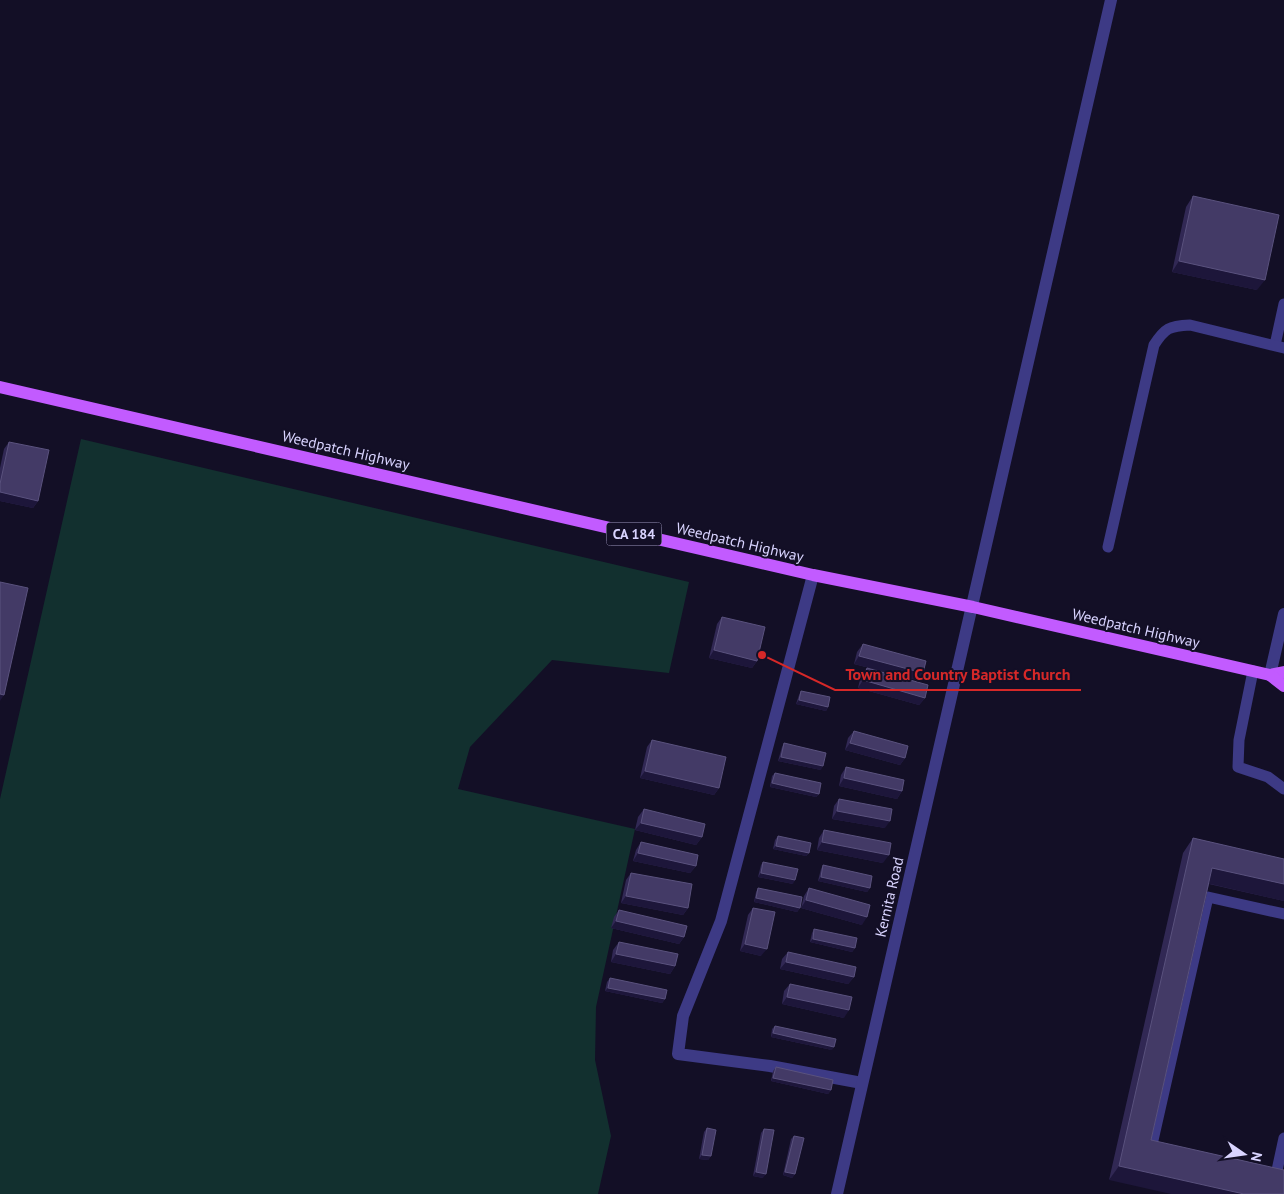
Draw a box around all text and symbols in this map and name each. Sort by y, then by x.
street label: Weedpatch Highway [280,426,412,474]
street label: Weedpatch Highway [674,518,806,566]
road number: CA 184 [606,522,662,546]
street label: Weedpatch Highway [1070,604,1202,652]
callout: Town and Country Baptist Church [835,659,1081,690]
text: Town and Country Baptist Church [845,664,1071,684]
street label: Kernita Road [871,855,907,939]
north arrow [1219,1129,1269,1179]
text: N [1247,1150,1266,1163]

